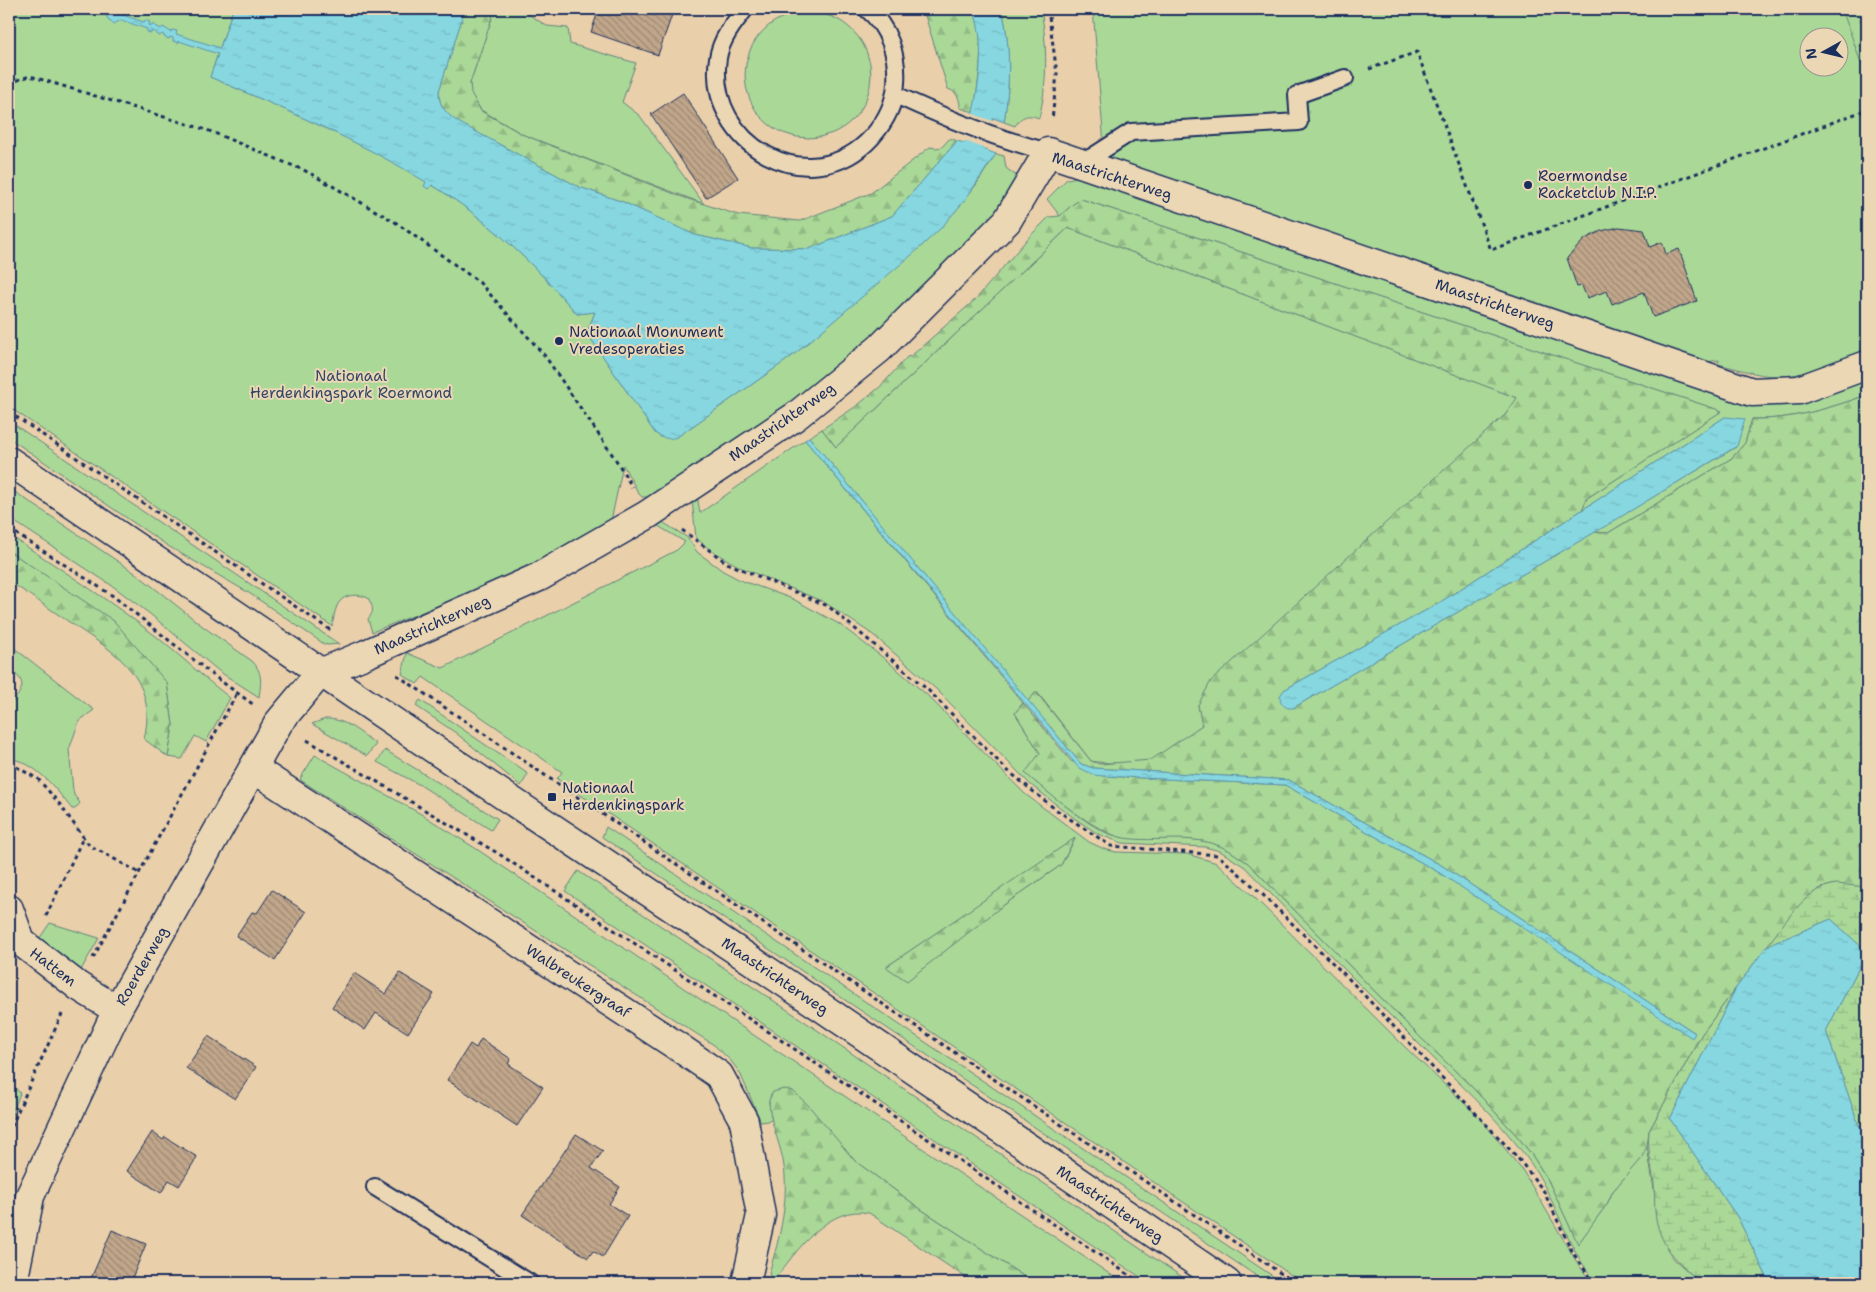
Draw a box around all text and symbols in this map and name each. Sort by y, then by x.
north arrow [1798,28,1848,78]
text: N [1801,47,1821,61]
street label: Maastrichterweg [1049,147,1175,205]
place label: Roermondse Racketclub N.I.P. [1538,166,1657,203]
marker: Roermondse Racketclub N.I.P. [1522,179,1534,191]
street label: Maastrichterweg [1433,274,1557,334]
place label: Nationaal Monument Vredesoperaties [569,322,724,359]
marker: Nationaal Monument Vredesoperaties [553,335,565,347]
park label: Nationaal Herdenkingspark Roermond [250,366,453,403]
street label: Maastrichterweg [725,378,839,466]
street label: Maastrichterweg [371,590,493,660]
place label: Nationaal Herdenkingspark [562,778,685,815]
marker: Nationaal Herdenkingspark [546,791,558,803]
street label: Roerderweg [111,923,173,1009]
street label: Maastrichterweg [718,933,832,1019]
street label: Walbreukergraaf [522,940,635,1023]
street label: Hattem [26,943,80,991]
street label: Maastrichterweg [1053,1161,1167,1247]

